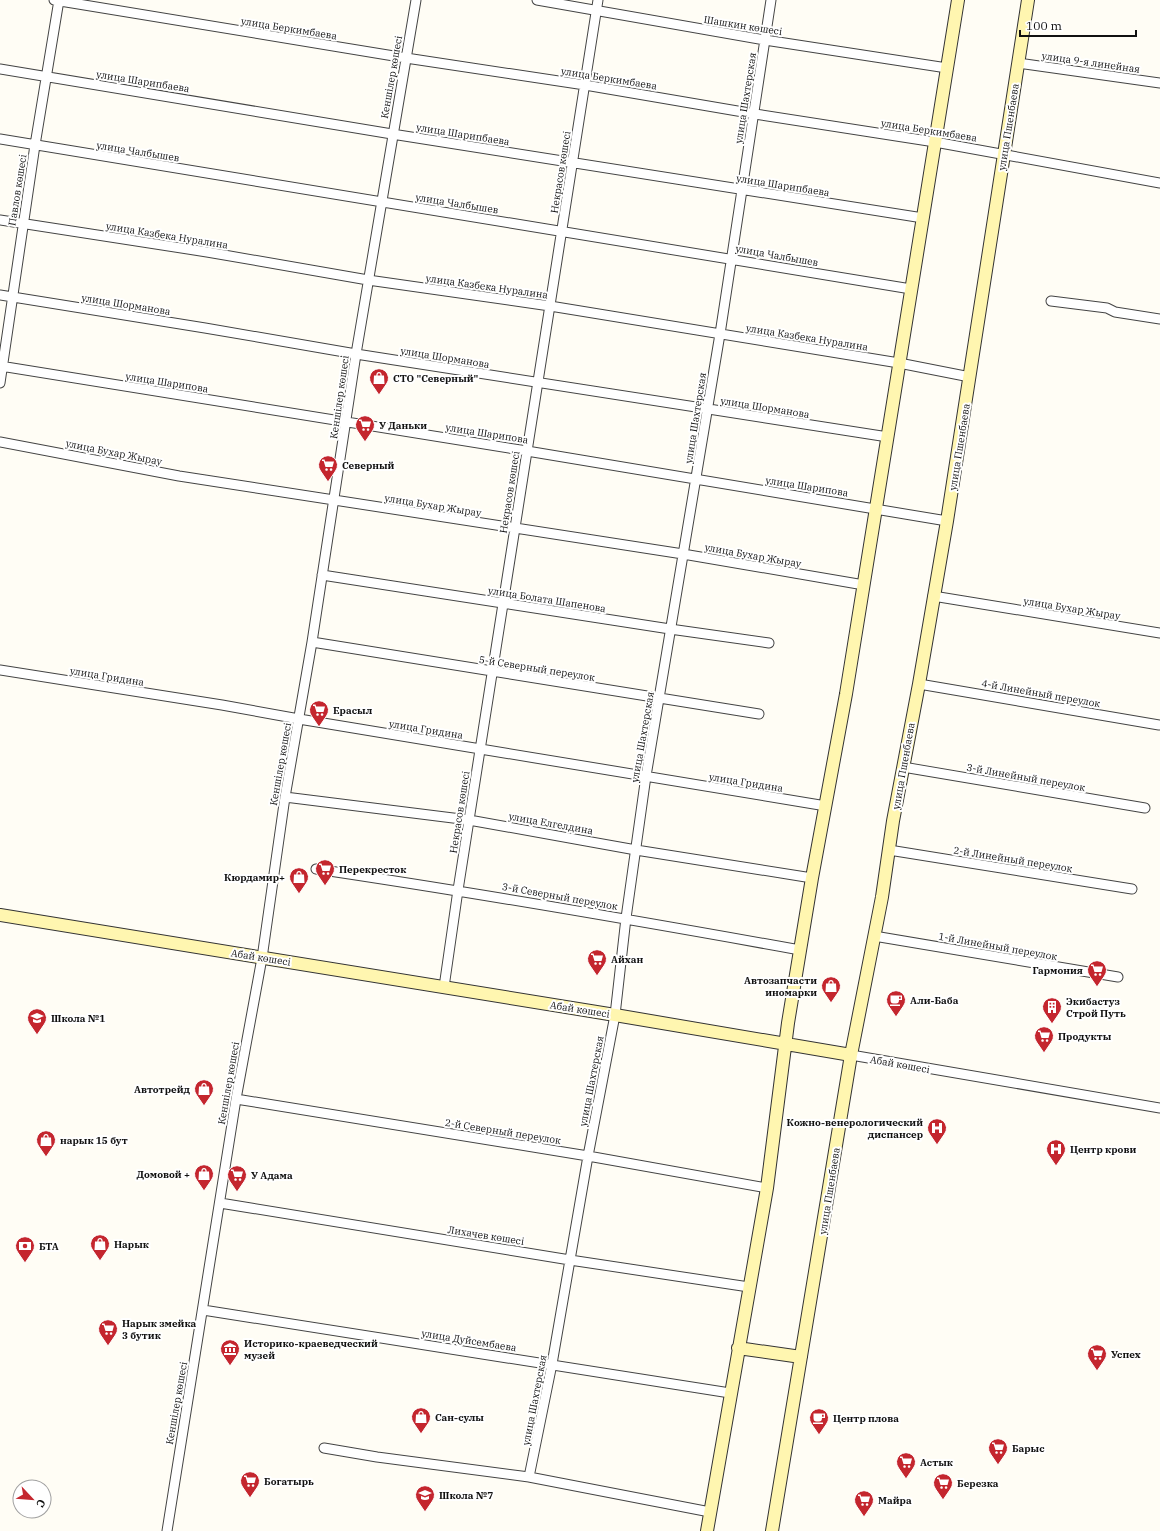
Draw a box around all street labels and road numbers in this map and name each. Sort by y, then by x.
street label: Шашкин көшесі [703,13,783,38]
street label: улица Беркимбаева [240,14,338,43]
street label: Кеншілер көшесі [378,35,405,120]
street label: улица 9-я линейная [1041,49,1141,76]
street label: улица Шахтерская [732,51,759,145]
street label: улица Беркимбаева [560,64,658,93]
street label: улица Шарипбаева [95,68,191,95]
street label: улица Пшенбаева [995,82,1022,172]
street label: улица Беркимбаева [880,116,978,145]
street label: улица Шарипбаева [415,121,511,148]
street label: Некрасов көшесі [548,130,573,214]
street label: улица Чалбышев [95,139,181,165]
street label: Павлов көшесі [5,153,30,227]
street label: улица Шарипбаева [735,172,831,199]
street label: улица Чалбышев [414,191,500,217]
street label: улица Казбека Нуралина [105,219,229,252]
street label: улица Чалбышев [734,242,820,269]
street label: улица Казбека Нуралина [425,271,549,302]
street label: улица Шорманова [80,291,172,318]
street label: улица Казбека Нуралина [745,321,869,354]
street label: улица Шорманова [399,344,491,371]
street label: Кеншілер көшесі [327,355,352,440]
street label: улица Шарипова [125,370,210,396]
street label: улица Шахтерская [682,371,709,465]
street label: улица Шорманова [719,394,811,421]
street label: улица Пшенбаева [946,402,973,492]
street label: улица Шарипова [445,421,530,447]
street label: улица Бухар Жырау [65,437,164,468]
street label: Некрасов көшесі [497,450,522,534]
street label: улица Шарипова [765,474,850,500]
street label: улица Бухар Жырау [384,491,483,520]
street label: улица Бухар Жырау [704,541,803,570]
street label: улица Болата Шапенова [487,584,607,615]
street label: улица Бухар Жырау [1023,594,1122,623]
street label: 5-й Северный переулок [478,653,596,684]
street label: улица Гридина [69,664,145,689]
street label: 4-й Линейный переулок [981,677,1101,710]
street label: улица Шахтерская [628,690,657,784]
street label: улица Гридина [388,717,464,742]
street label: улица Пшенбаева [889,721,918,811]
street label: Кеншілер көшесі [267,722,294,807]
street label: 3-й Линейный переулок [966,761,1086,794]
street label: Некрасов көшесі [447,770,472,854]
street label: улица Гридина [708,770,784,795]
street label: улица Елгелдина [508,810,595,837]
street label: 2-й Линейный переулок [953,844,1074,875]
street label: 3-й Северный переулок [501,880,619,913]
street label: 1-й Линейный переулок [938,930,1058,963]
street label: Абай көшесі [230,946,292,969]
street label: Абай көшесі [549,998,611,1021]
street label: улица Шахтерская [576,1034,607,1128]
street label: Кеншілер көшесі [215,1041,242,1126]
street label: Абай көшесі [869,1053,931,1076]
street label: 2-й Северный переулок [444,1116,562,1147]
street label: улица Пшенбаева [816,1146,843,1236]
street label: Лихачев көшесі [447,1223,525,1248]
street label: улица Дуйсембаева [420,1327,518,1355]
street label: улица Шахтерская [519,1353,550,1447]
street label: Кеншілер көшесі [163,1361,190,1446]

